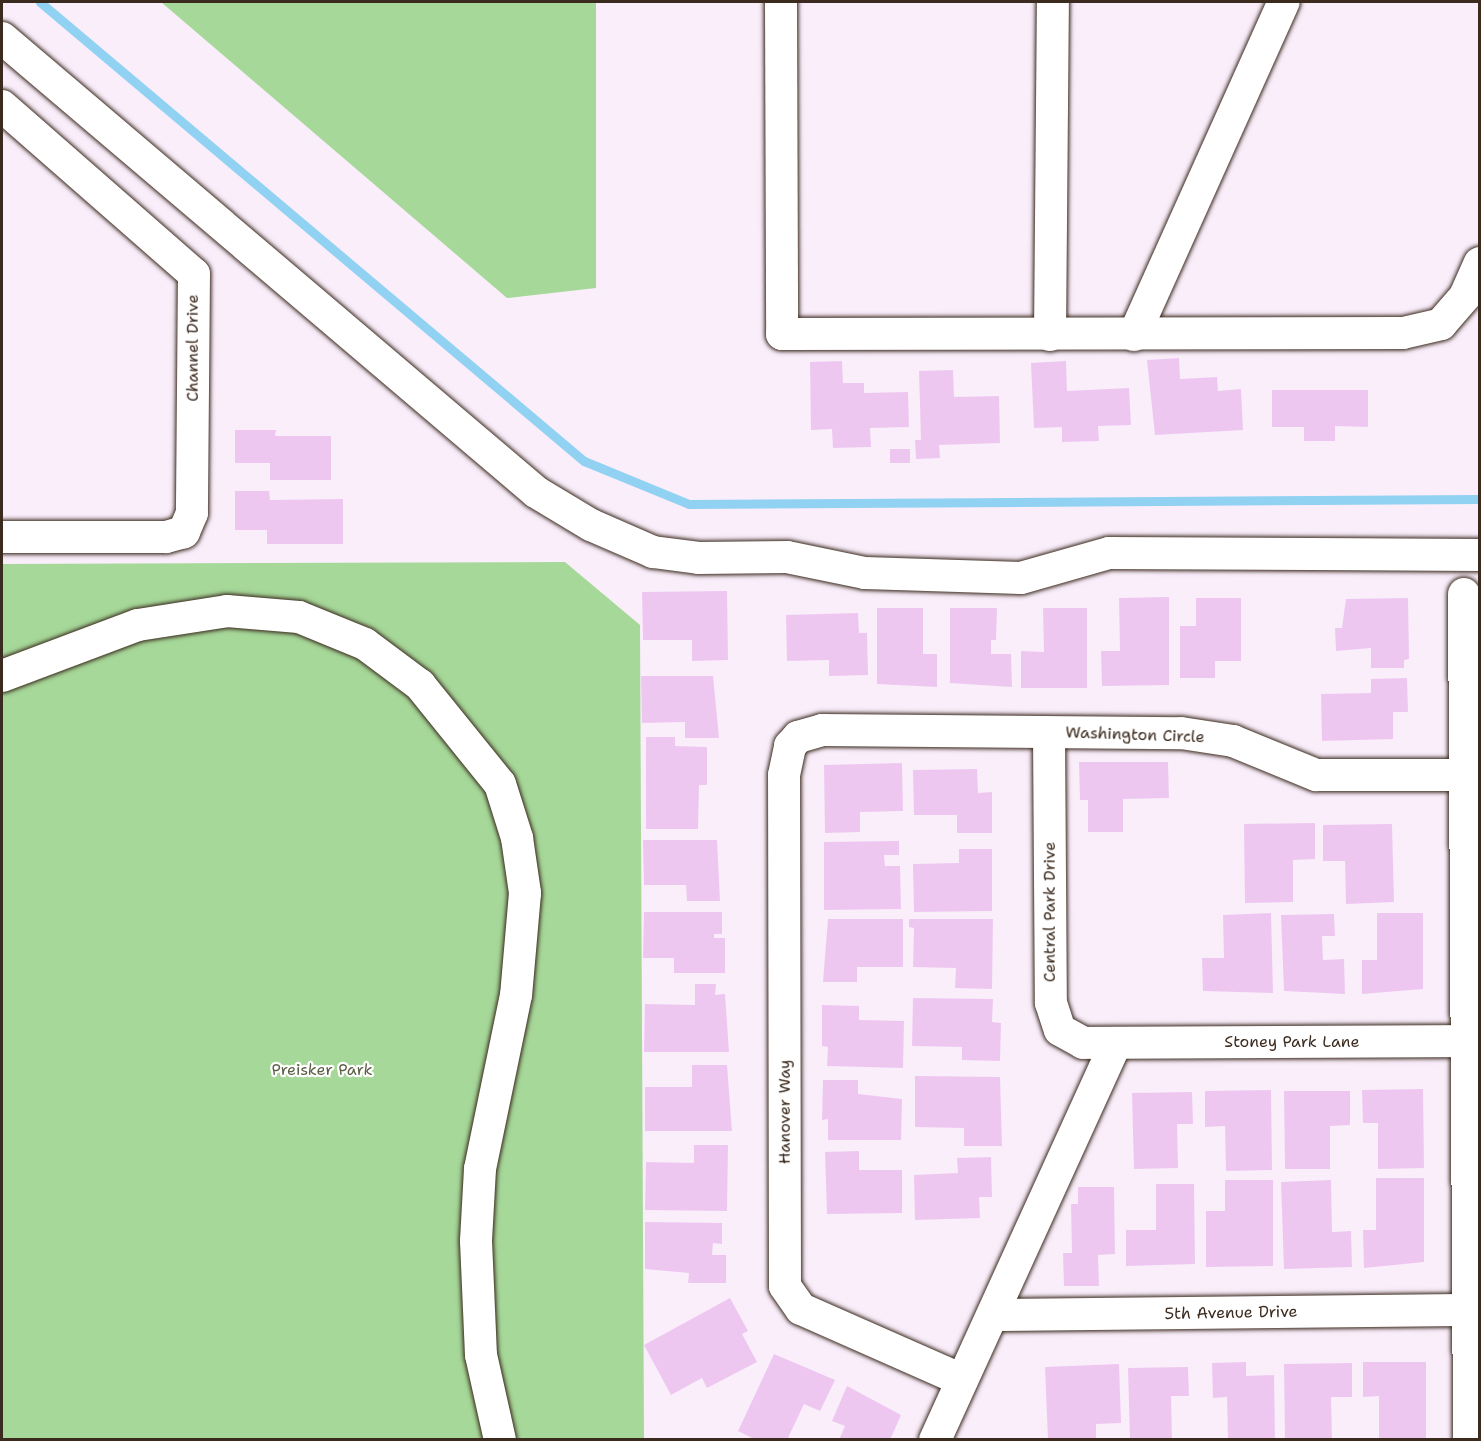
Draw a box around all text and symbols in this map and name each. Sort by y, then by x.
street label: Channel Drive [183,294,203,402]
street label: Washington Circle [1065,723,1205,747]
street label: Central Park Drive [1040,842,1060,982]
street label: Stoney Park Lane [1224,1032,1360,1052]
park label: Preisker Park [271,1060,373,1080]
street label: Hanover Way [775,1060,795,1164]
street label: 5th Avenue Drive [1164,1302,1298,1324]

